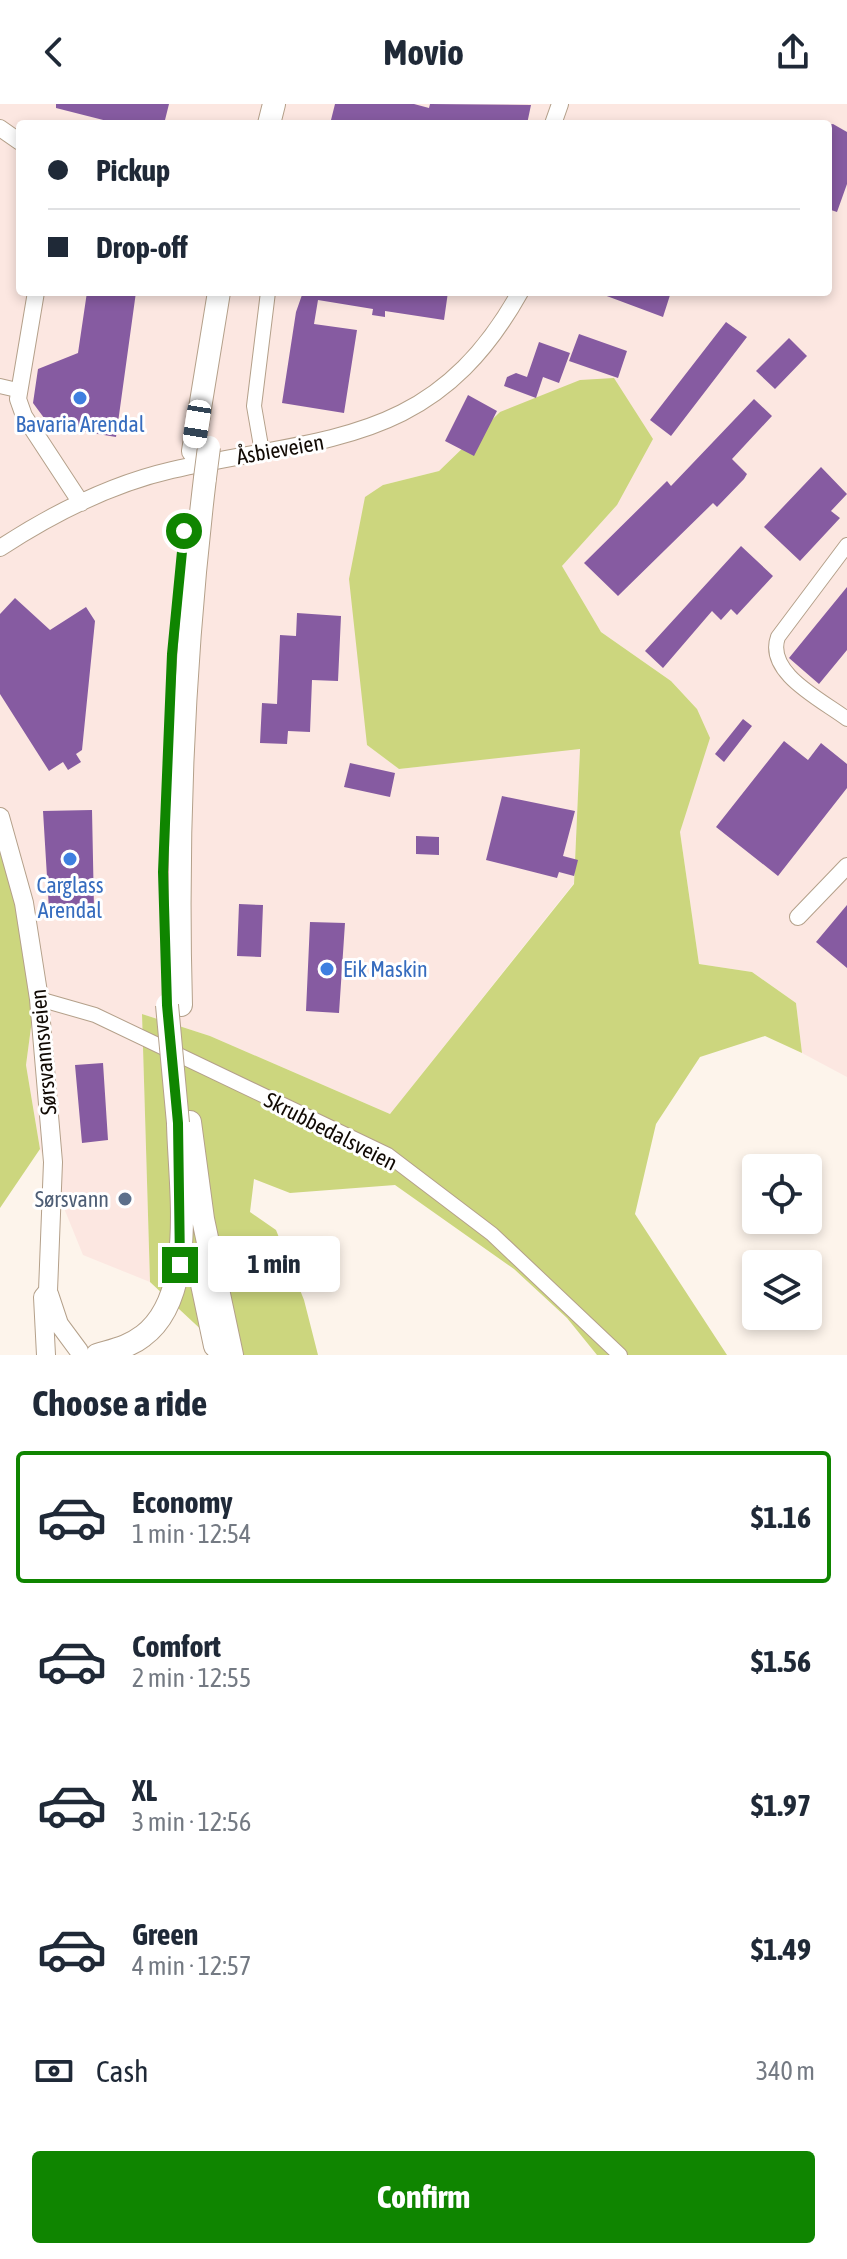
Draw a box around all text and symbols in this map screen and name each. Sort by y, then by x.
icon: back [32,30,76,74]
icon: share [771,30,815,74]
text: Movio [383,31,464,73]
text: Pickup [96,153,170,187]
text: Drop-off [96,230,188,264]
marker: Bavaria Arendal [71,389,89,407]
car [181,398,213,450]
place label: Bavaria Arendal [16,411,145,437]
street label: Åsbieveien [234,429,326,469]
route start [166,513,202,549]
marker: Carglass Arendal [61,850,79,868]
place label: Carglass Arendal [36,872,104,923]
place label: Eik Maskin [343,956,428,982]
marker: Eik Maskin [318,960,336,978]
street label: Sørsvannsveien [25,988,61,1116]
street label: Skrubbedalsveien [260,1086,402,1176]
map controls [742,1154,822,1330]
button: locate [742,1154,822,1234]
place label: Sørsvann [35,1186,109,1212]
marker: Sørsvann [116,1190,134,1208]
callout: 1 min [208,1237,340,1293]
route end [162,1247,198,1283]
text: 1 min [247,1249,301,1279]
button: layers [742,1250,822,1330]
text: Choose a ride [32,1382,207,1424]
icon: car [36,1481,108,1553]
text: Economy [132,1485,233,1519]
text: $1.16 [751,1500,811,1534]
text: 1 min · 12:54 [132,1519,251,1549]
icon: car [36,1625,108,1697]
text: Comfort [132,1629,221,1663]
text: $1.56 [751,1644,811,1678]
text: 2 min · 12:55 [132,1663,251,1693]
icon: car [36,1769,108,1841]
text: XL [132,1773,157,1807]
text: $1.97 [751,1788,811,1822]
text: 3 min · 12:56 [132,1807,251,1837]
icon: car [36,1913,108,1985]
text: Green [132,1917,198,1951]
text: $1.49 [751,1932,811,1966]
text: 4 min · 12:57 [132,1951,251,1981]
icon: cash [32,2049,76,2093]
text: Cash [96,2054,149,2088]
text: 340 m [756,2056,815,2086]
button: Confirm [32,2151,815,2243]

